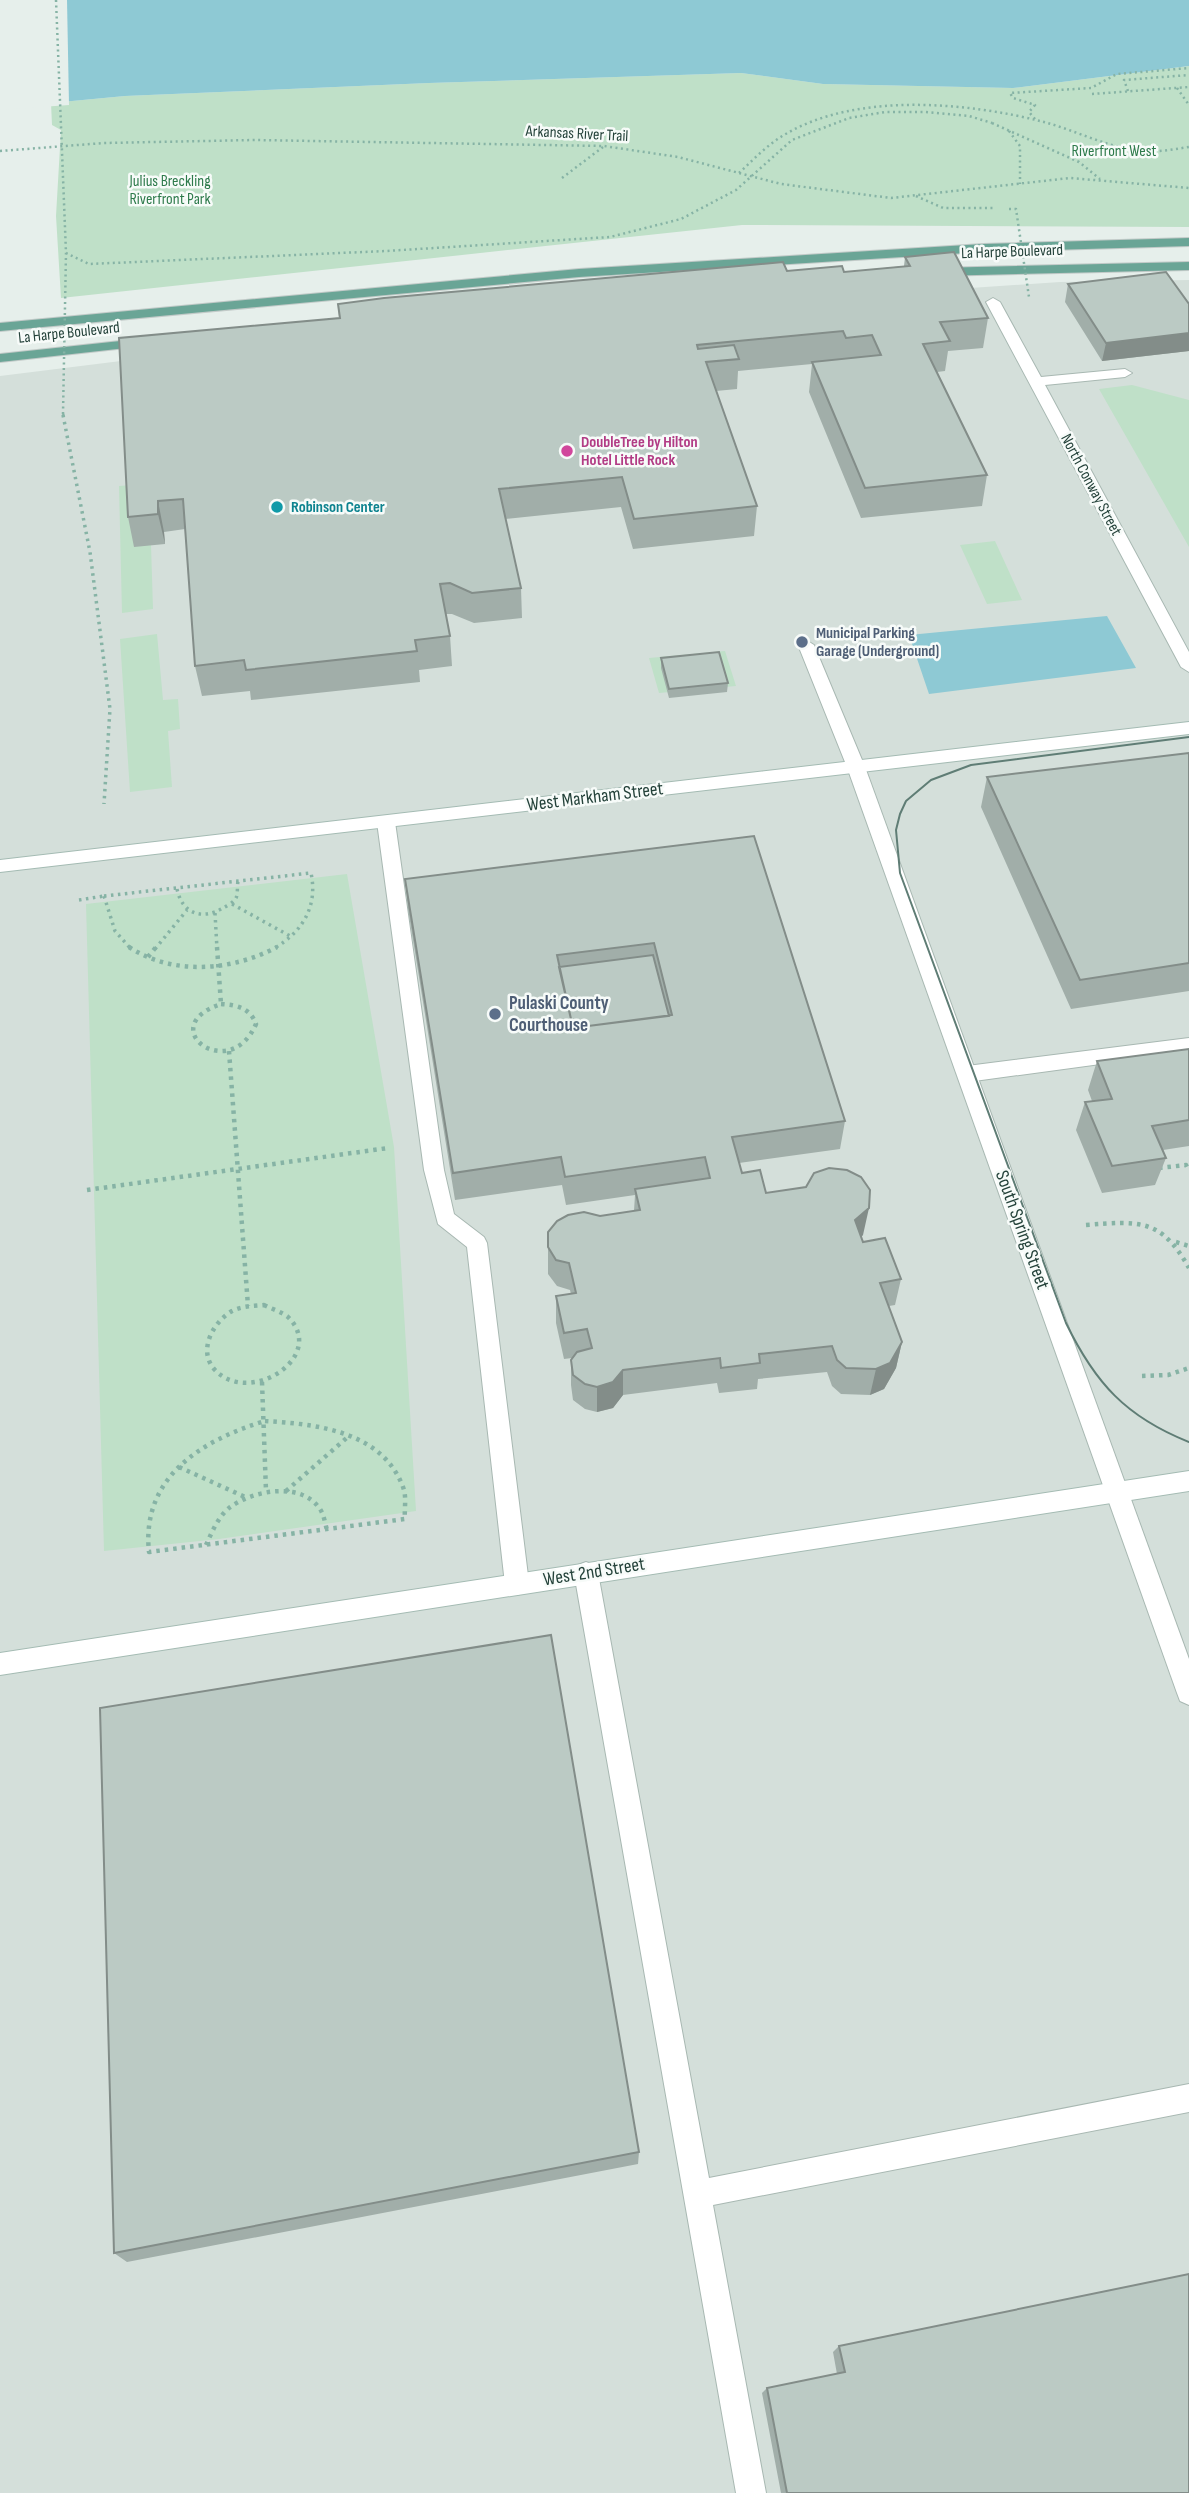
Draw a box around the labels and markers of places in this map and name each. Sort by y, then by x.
place label: DoubleTree by Hilton Hotel Little Rock [581,433,698,470]
marker: DoubleTree by Hilton Hotel Little Rock [559,443,575,459]
place label: Robinson Center [291,498,385,517]
marker: Robinson Center [269,499,285,515]
place label: Municipal Parking Garage (Underground) [816,624,939,661]
marker: Municipal Parking Garage (Underground) [794,634,810,650]
place label: Pulaski County Courthouse [509,992,609,1037]
marker: Pulaski County Courthouse [487,1006,503,1022]

